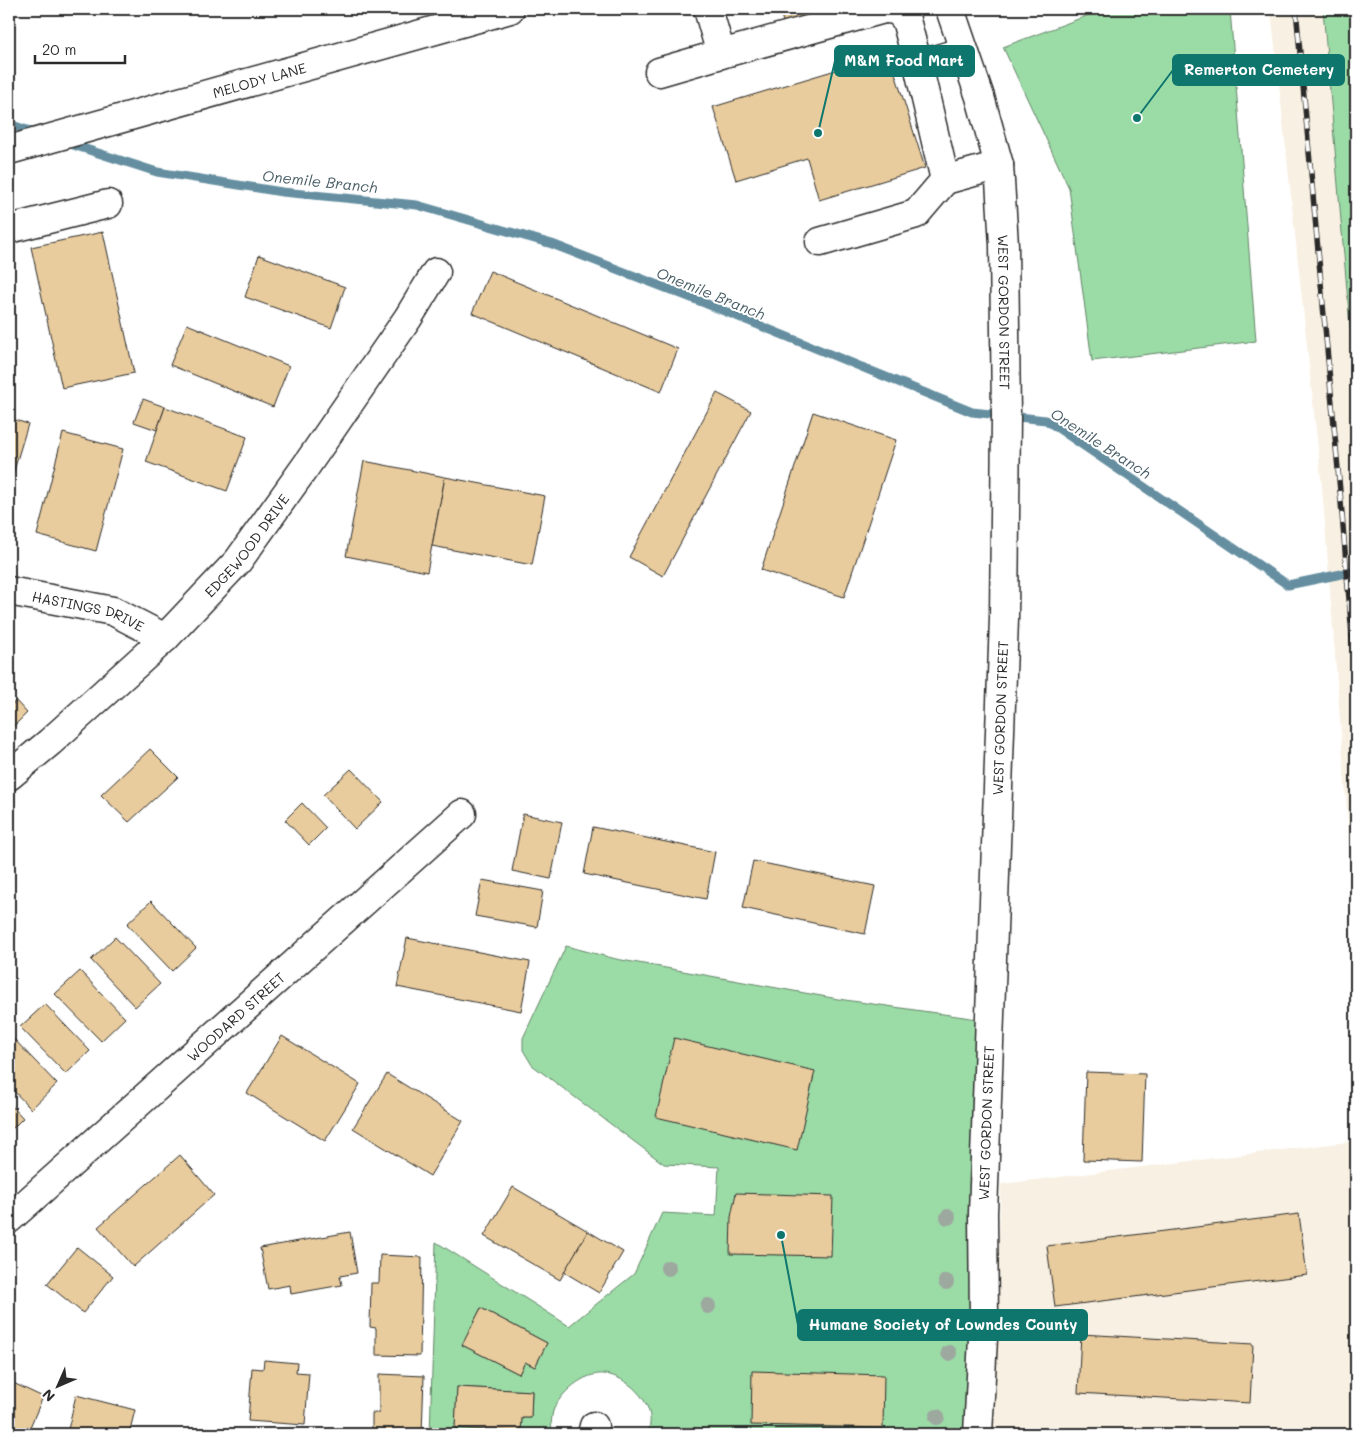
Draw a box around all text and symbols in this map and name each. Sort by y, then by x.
scale bar [35,32,125,64]
text: 20 m [42,39,76,59]
callout: M&M Food Mart [835,46,974,76]
text: M&M Food Mart [844,50,964,70]
callout: Remerton Cemetery [1173,55,1344,85]
street label: MELODY LANE [210,57,308,102]
text: Remerton Cemetery [1184,59,1334,79]
water label: Onemile Branch [261,165,379,197]
street label: WEST GORDON STREET [994,234,1015,390]
water label: Onemile Branch [654,262,768,324]
water label: Onemile Branch [1047,403,1155,483]
street label: EDGEWOOD DRIVE [200,490,293,601]
street label: HASTINGS DRIVE [31,586,148,635]
street label: WEST GORDON STREET [988,640,1012,796]
street label: WOODARD STREET [183,967,289,1065]
street label: WEST GORDON STREET [974,1045,998,1201]
callout: Humane Society of Lowndes County [798,1310,1087,1340]
text: Humane Society of Lowndes County [809,1314,1077,1334]
north arrow [32,1360,82,1410]
text: N [38,1385,59,1406]

